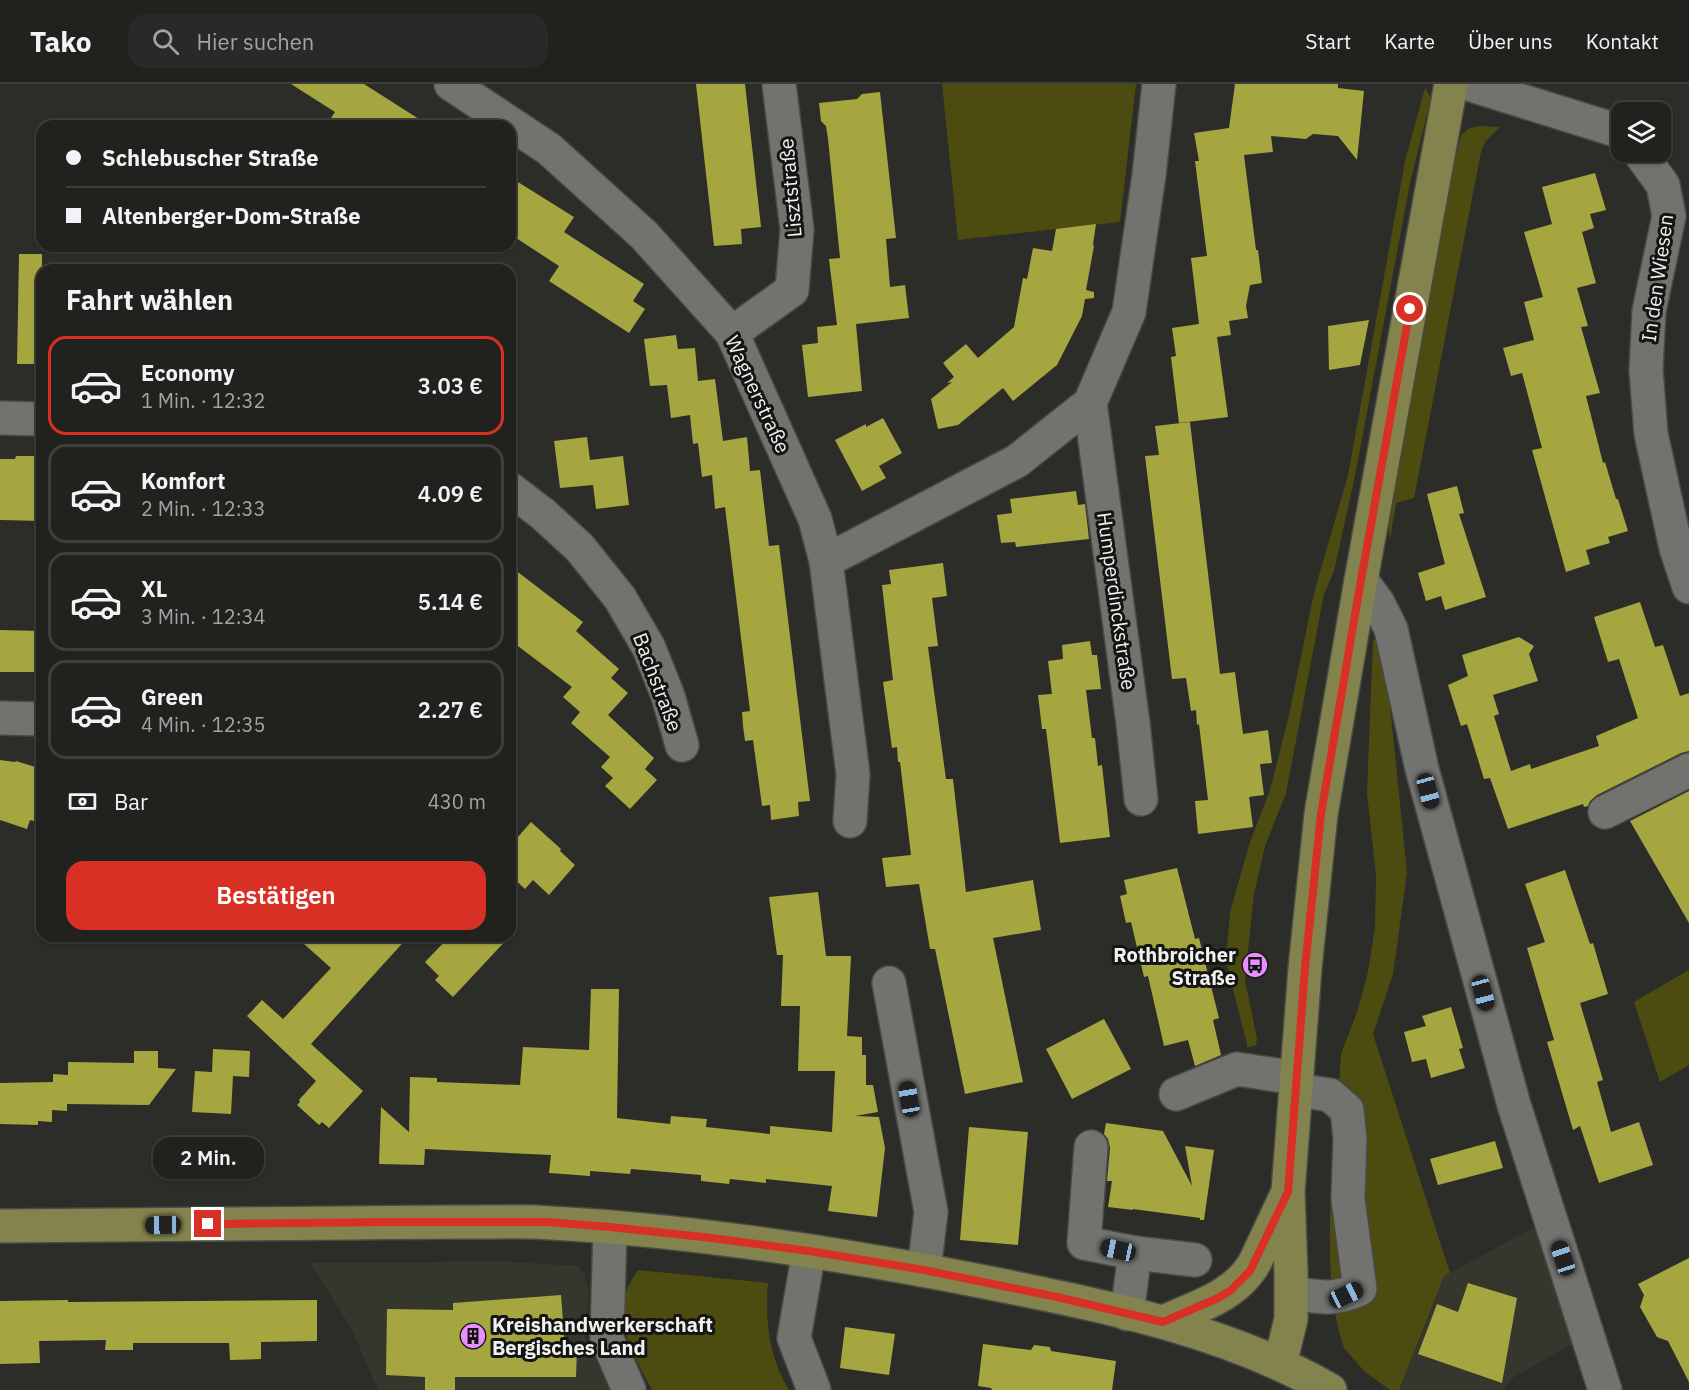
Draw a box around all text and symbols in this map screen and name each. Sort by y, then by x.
search box [128,14,548,68]
text: Tako [30,23,92,60]
icon: search [149,25,182,58]
text: Hier suchen [197,27,314,56]
text: Start [1305,27,1351,55]
text: Karte [1384,27,1435,55]
text: Über uns [1468,27,1553,55]
text: Kontakt [1586,27,1659,55]
map controls [1611,102,1671,162]
button: layers [1611,102,1671,162]
street label: Lisztstraße [772,137,808,239]
text: Schlebuscher Straße [102,143,319,172]
text: Altenberger-Dom-Straße [102,201,361,230]
street label: In den Wiesen [1635,212,1679,344]
text: Fahrt wählen [66,282,233,317]
route start [1396,295,1423,322]
street label: Wagnerstraße [719,331,797,457]
text: Economy [141,358,235,387]
icon: car [69,359,123,413]
text: 3.03 € [418,371,483,400]
text: 1 Min. · 12:32 [141,387,266,414]
text: Komfort [141,466,226,495]
icon: car [69,467,123,521]
text: 4.09 € [418,479,483,508]
text: 2 Min. · 12:33 [141,495,266,522]
street label: Humperdinckstraße [1091,510,1143,692]
text: XL [141,574,167,603]
icon: car [69,575,123,629]
text: 5.14 € [418,587,483,616]
text: 3 Min. · 12:34 [141,603,266,630]
street label: Bachstraße [627,629,689,735]
text: Green [141,682,203,711]
icon: car [69,683,123,737]
text: 2.27 € [418,695,483,724]
text: 4 Min. · 12:35 [141,711,266,738]
car [1415,771,1441,811]
icon: cash [66,785,99,818]
text: Bar [114,787,148,816]
text: 430 m [428,788,486,815]
button: Bestätigen [66,861,486,930]
place label: Rothbroicher Straße [1113,941,1236,991]
bus stop icon: Rothbroicher Straße [1240,950,1270,980]
car [1470,973,1496,1013]
car [897,1080,921,1118]
callout: 2 Min. [152,1137,264,1179]
text: 2 Min. [180,1144,237,1171]
route end [194,1210,221,1237]
car [145,1216,181,1234]
car [1099,1237,1137,1263]
car [1549,1238,1577,1278]
car [1326,1279,1366,1311]
place label: Kreishandwerkerschaft Bergisches Land [492,1311,713,1361]
building icon: Kreishandwerkerschaft Bergisches Land [458,1321,488,1351]

